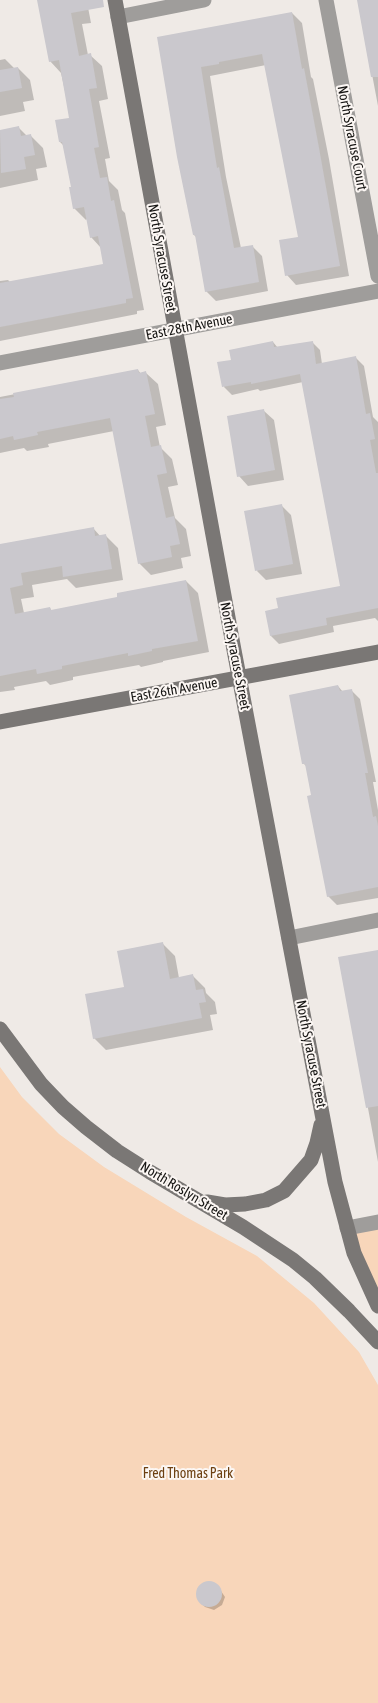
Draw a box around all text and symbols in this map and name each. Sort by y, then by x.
street label: North Syracuse Court [334,84,370,192]
street label: North Syracuse Street [144,203,180,313]
street label: East 28th Avenue [144,310,234,344]
street label: North Syracuse Street [216,601,254,711]
street label: East 26th Avenue [129,674,219,706]
street label: North Syracuse Street [292,999,330,1109]
street label: North Roslyn Street [137,1158,231,1224]
park label: Fred Thomas Park [143,1466,233,1482]

